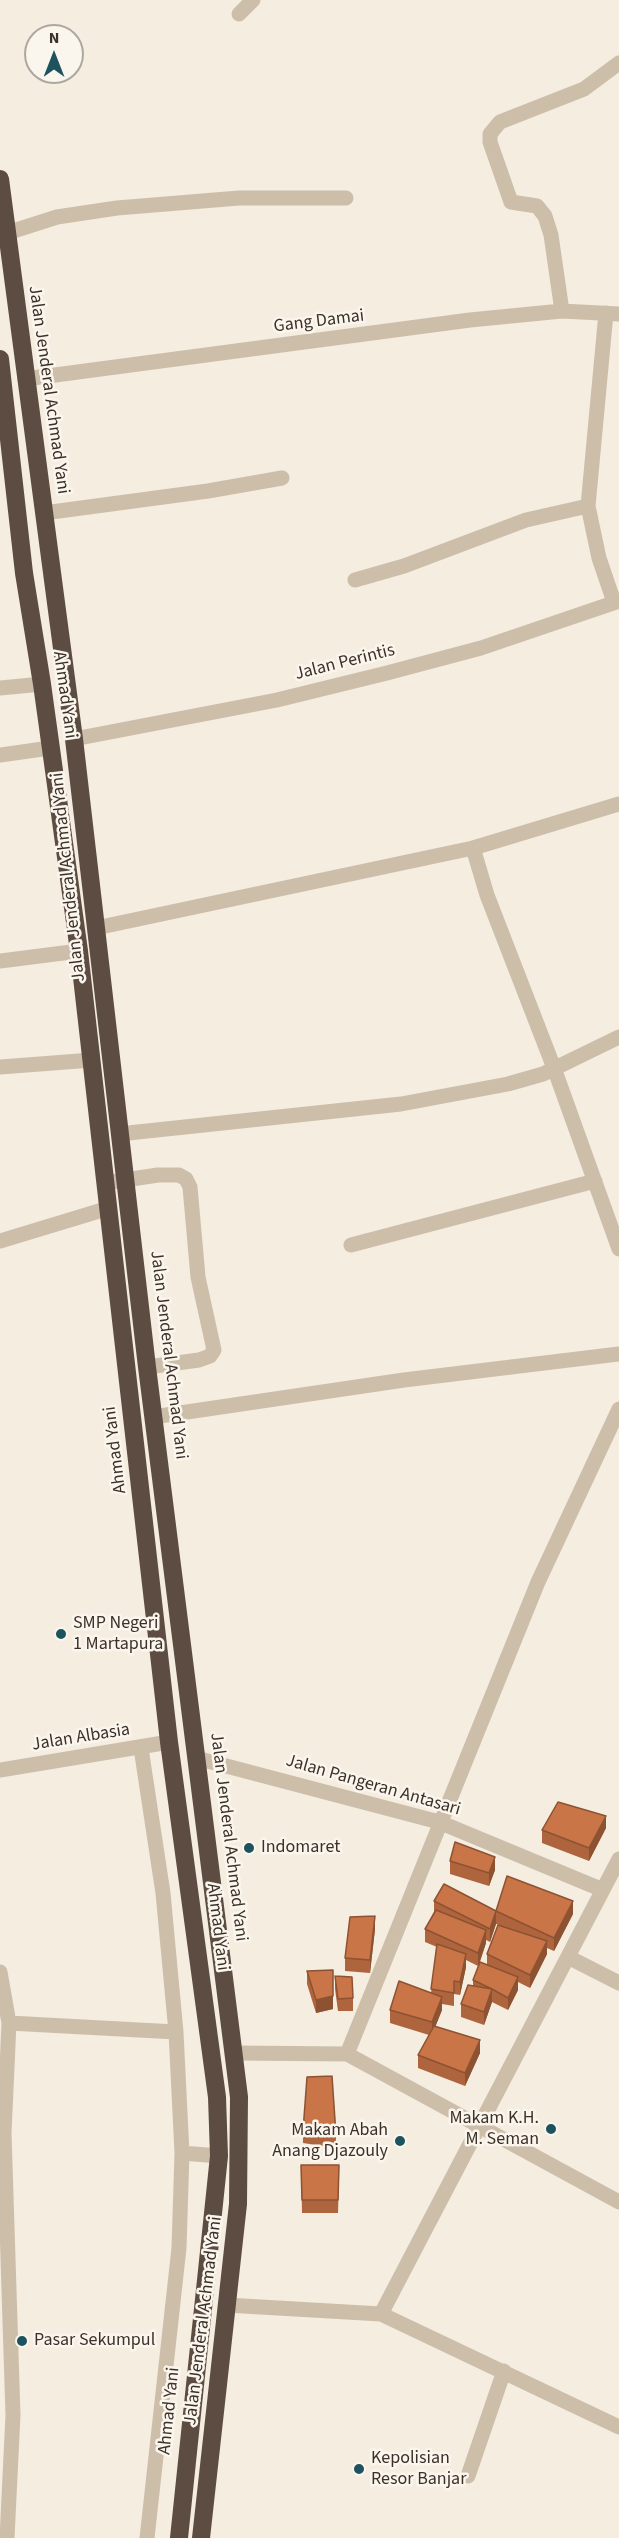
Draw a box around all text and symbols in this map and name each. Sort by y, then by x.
north arrow [24,24,84,84]
text: N [49,27,59,49]
street label: Jalan Jenderal Achmad Yani [23,284,73,496]
street label: Gang Damai [272,306,366,338]
street label: Jalan Perintis [293,640,397,686]
street label: Ahmad Yani [47,650,81,740]
street label: Jalan Jenderal Achmad Yani [47,771,91,983]
street label: Jalan Jenderal Achmad Yani [144,1249,192,1461]
street label: Ahmad Yani [100,1405,132,1495]
place label: SMP Negeri 1 Martapura [73,1613,163,1656]
marker: SMP Negeri 1 Martapura [54,1627,68,1641]
street label: Jalan Albasia [30,1720,132,1756]
street label: Jalan Jenderal Achmad Yani [204,1731,252,1943]
street label: Jalan Pangeran Antasari [283,1751,463,1821]
place label: Indomaret [261,1837,340,1859]
marker: Indomaret [242,1841,256,1855]
street label: Ahmad Yani [201,1882,233,1972]
place label: Makam K.H. M. Seman [449,2108,539,2150]
place label: Makam Abah Anang Djazouly [272,2120,388,2162]
marker: Makam K.H. M. Seman [544,2122,558,2136]
marker: Makam Abah Anang Djazouly [393,2134,407,2148]
street label: Jalan Jenderal Achmad Yani [180,2215,228,2427]
place label: Pasar Sekumpul [34,2330,155,2352]
marker: Pasar Sekumpul [15,2334,29,2348]
street label: Ahmad Yani [155,2366,185,2456]
place label: Kepolisian Resor Banjar [371,2448,466,2490]
marker: Kepolisian Resor Banjar [352,2462,366,2476]

